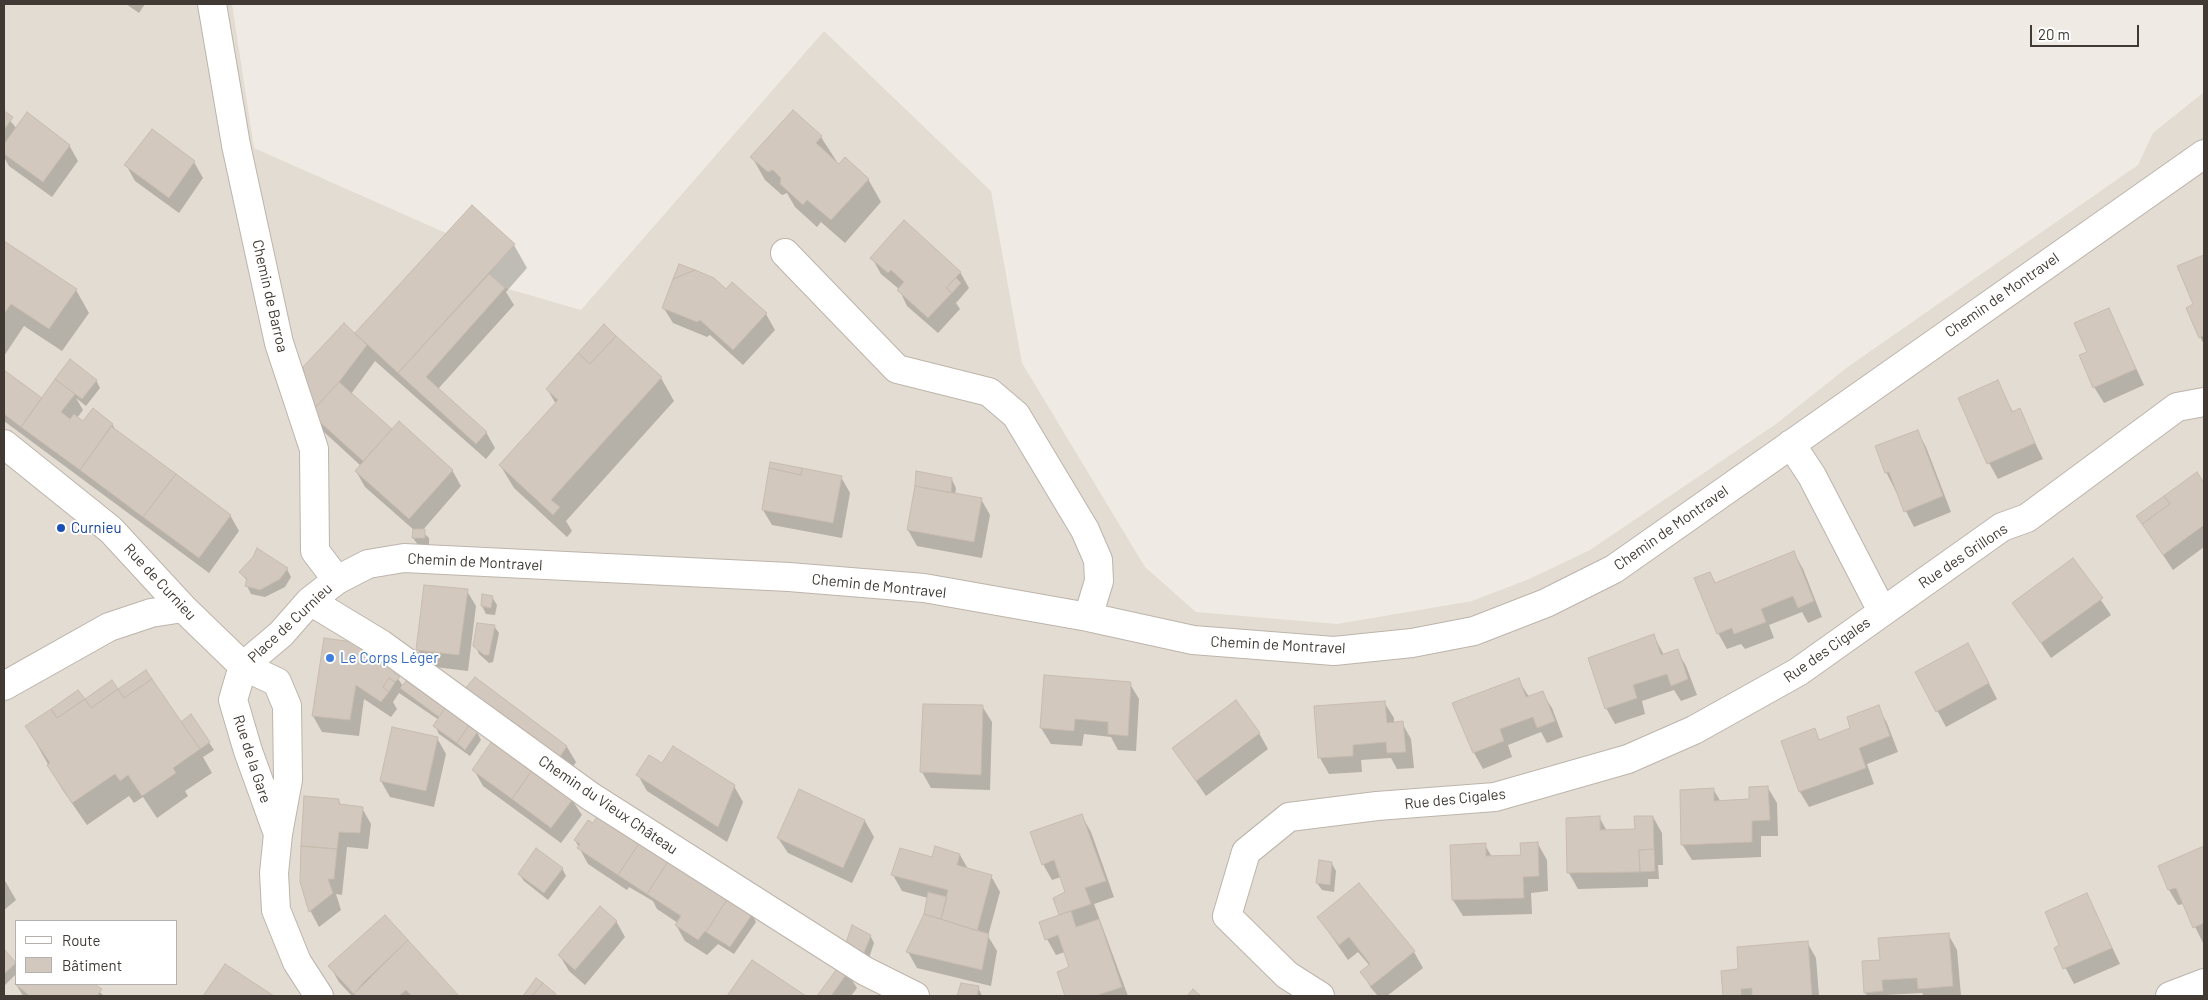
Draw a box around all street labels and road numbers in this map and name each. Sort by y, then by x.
street label: Chemin de Barroa [248,238,292,354]
street label: Chemin de Montravel [1941,249,2063,341]
street label: Chemin de Montravel [1610,482,1732,574]
street label: Rue des Grillons [1915,520,2011,592]
street label: Rue de Curnieu [120,540,200,624]
street label: Chemin de Montravel [407,549,543,575]
street label: Chemin de Montravel [811,570,947,602]
street label: Place de Curnieu [244,579,336,667]
street label: Rue des Cigales [1780,613,1874,687]
street label: Chemin de Montravel [1210,632,1346,658]
street label: Rue de la Gare [229,713,275,805]
street label: Chemin du Vieux Château [535,752,681,858]
street label: Rue des Cigales [1404,785,1506,813]

